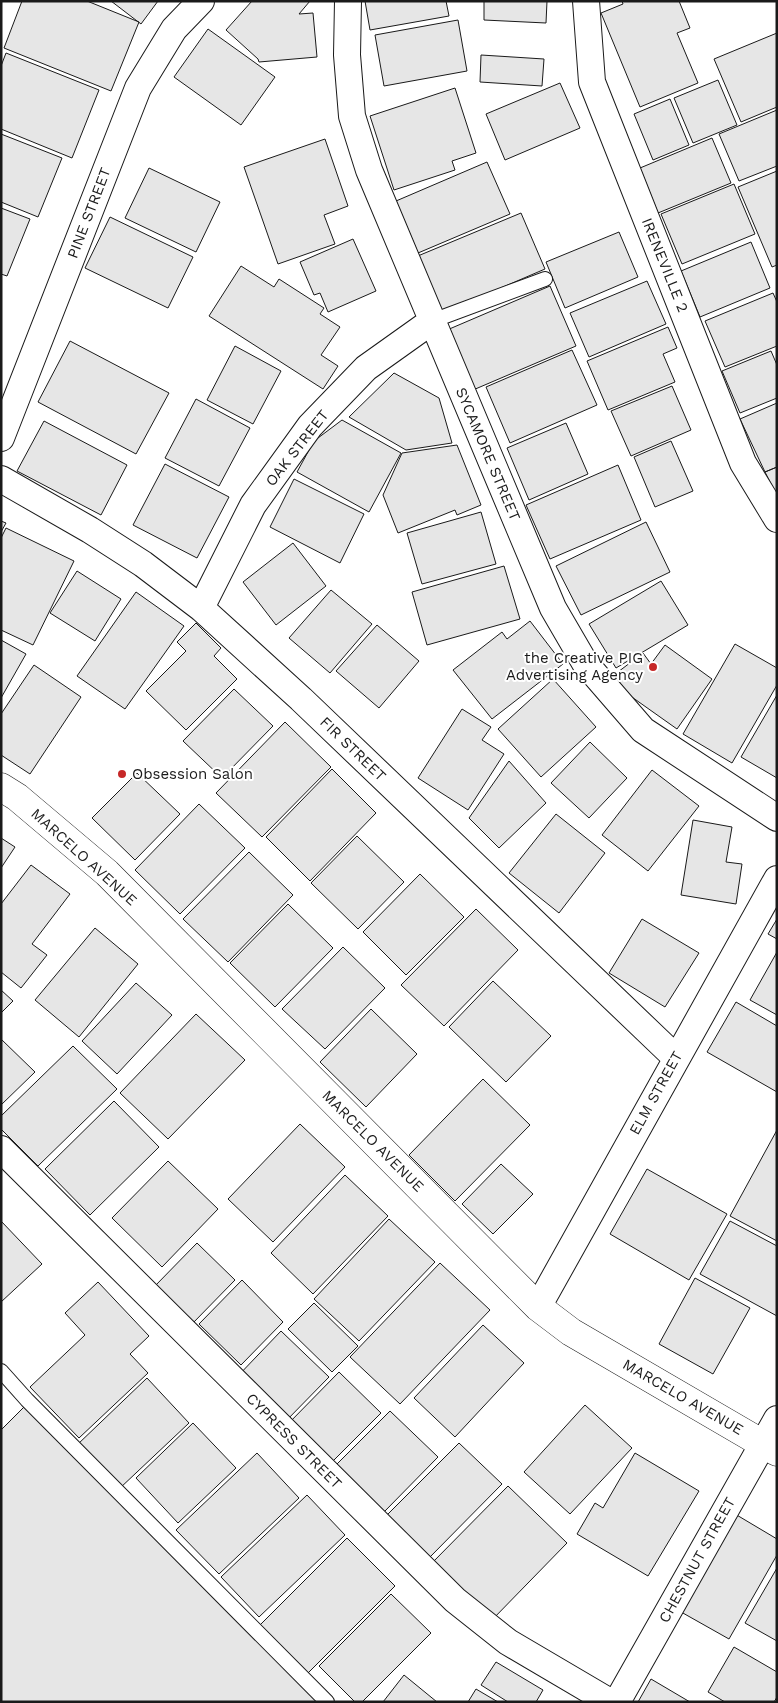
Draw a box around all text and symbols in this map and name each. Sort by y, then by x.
street label: PINE STREET [63,165,115,261]
street label: IRENEVILLE 2 [638,215,692,315]
street label: SYCAMORE STREET [452,385,524,523]
street label: OAK STREET [262,406,332,490]
place label: the Creative PIG Advertising Agency [506,649,643,684]
marker: the Creative PIG Advertising Agency [647,661,659,673]
street label: FIR STREET [316,713,390,785]
place label: Obsession Salon [132,765,253,783]
marker: Obsession Salon [116,768,128,780]
street label: MARCELO AVENUE [27,805,141,909]
street label: ELM STREET [626,1048,686,1138]
street label: MARCELO AVENUE [318,1086,428,1196]
street label: MARCELO AVENUE [619,1355,747,1439]
street label: CYPRESS STREET [242,1389,346,1493]
street label: CHESTNUT STREET [655,1494,739,1626]

